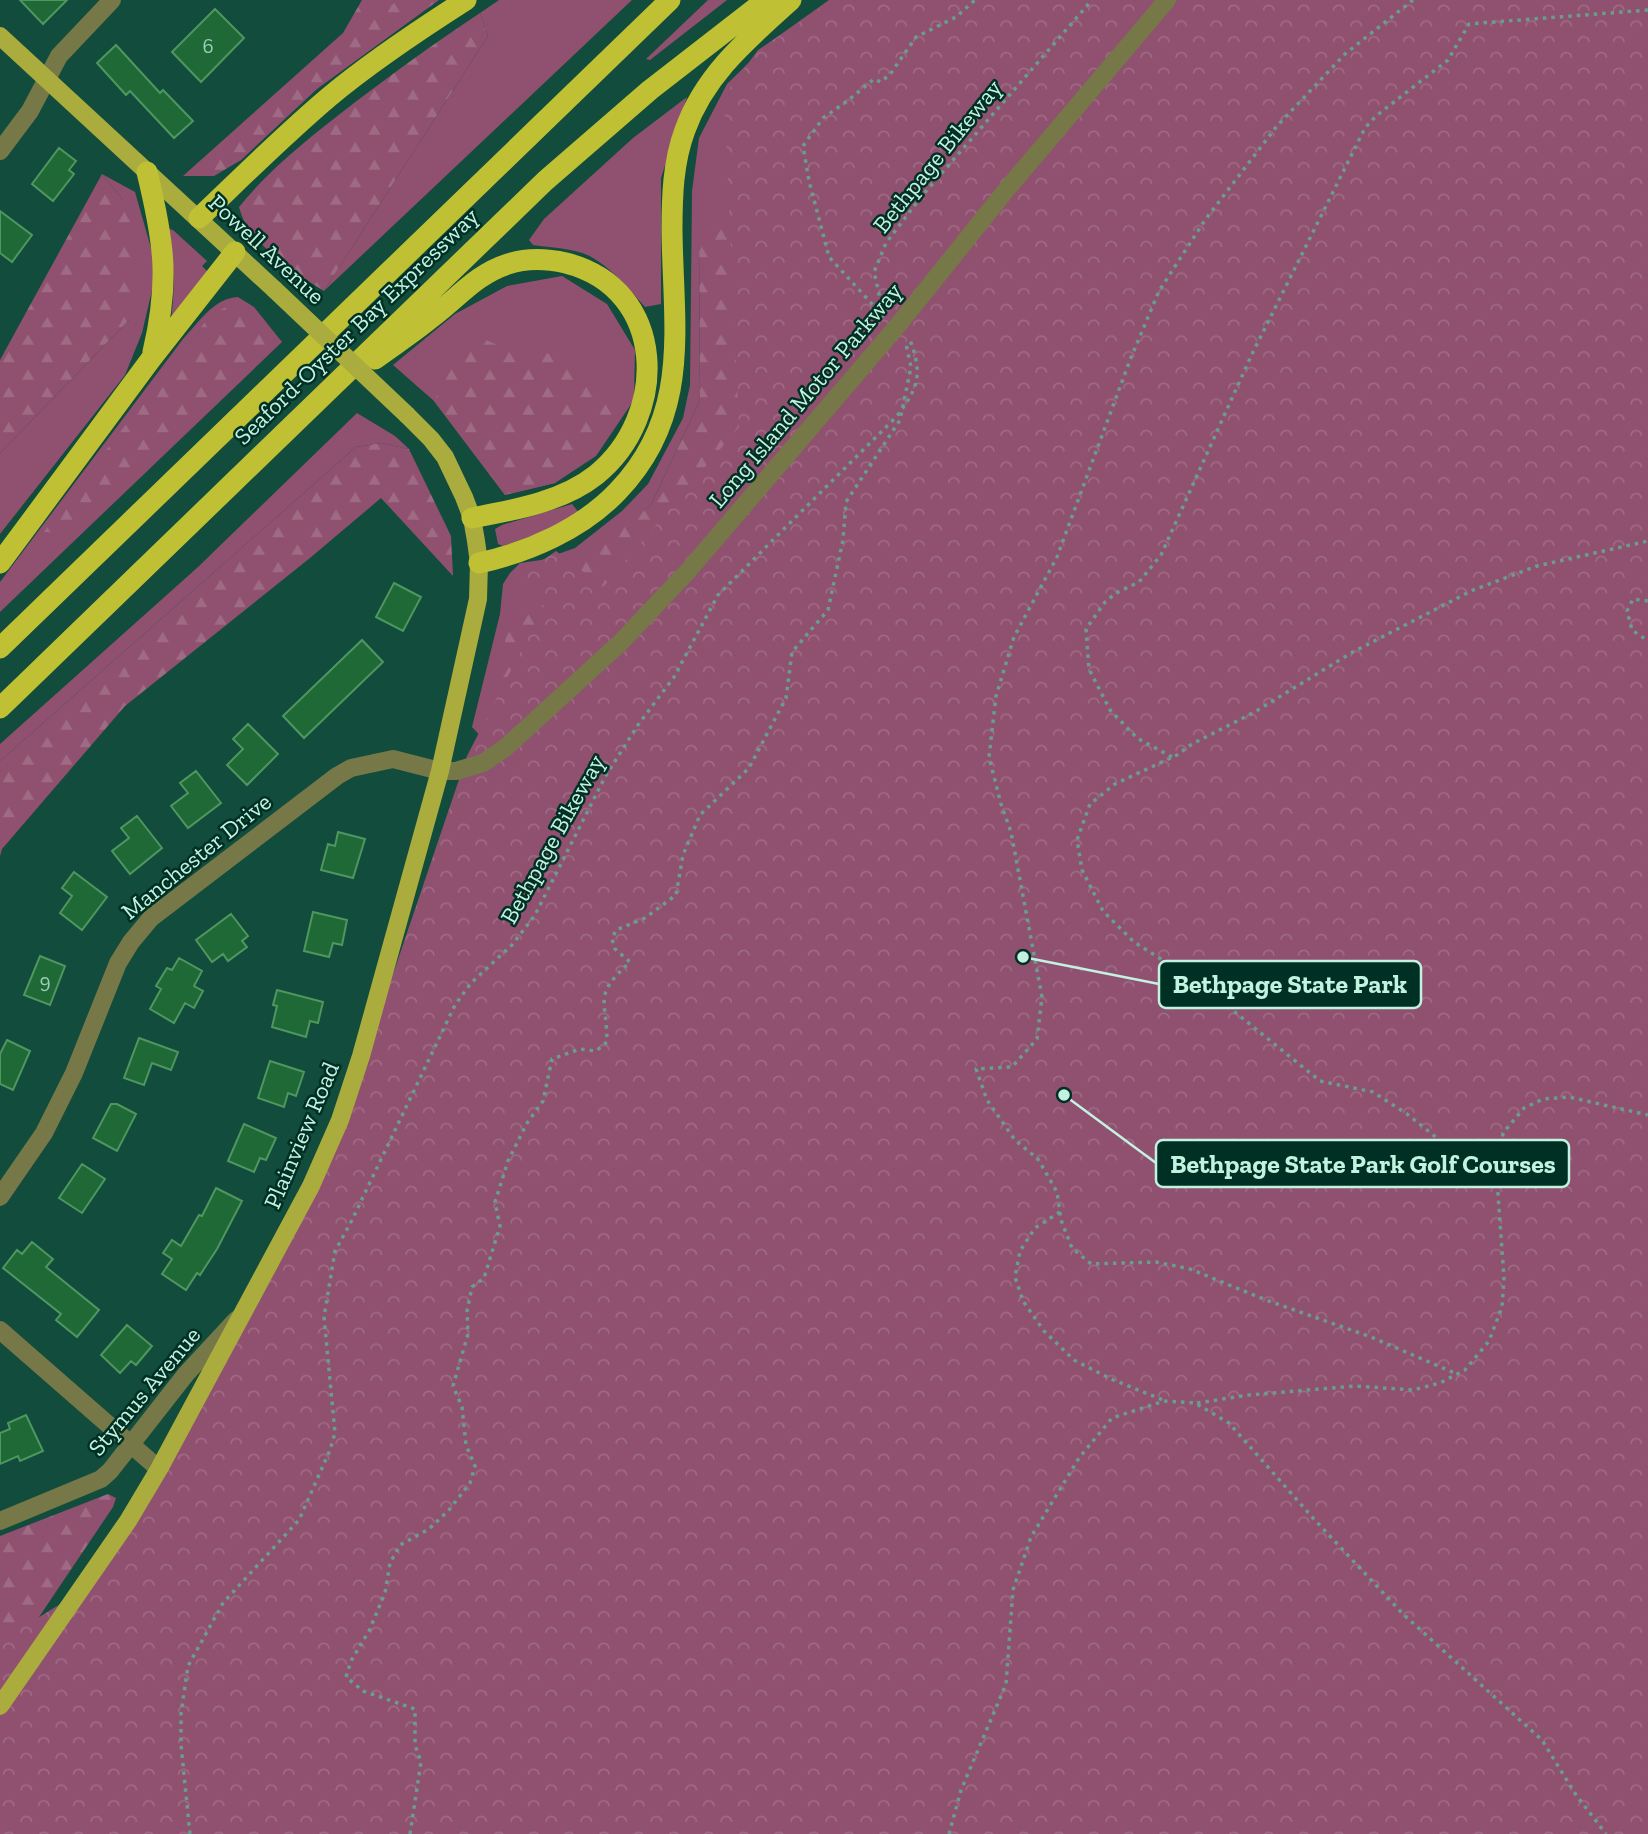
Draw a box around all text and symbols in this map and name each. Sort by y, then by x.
house number: 6 [202,33,214,58]
street label: Bethpage Bikeway [866,73,1008,239]
street label: Powell Avenue [203,188,331,310]
street label: Seaford-Oyster Bay Expressway [228,201,485,451]
street label: Long Island Motor Parkway [702,276,908,513]
street label: Bethpage Bikeway [494,749,611,929]
street label: Manchester Drive [115,787,277,925]
callout: Bethpage State Park [1159,961,1421,1008]
house number: 9 [39,968,51,993]
text: Bethpage State Park [1173,968,1408,1000]
street label: Plainview Road [257,1057,345,1213]
callout: Bethpage State Park Golf Courses [1156,1140,1569,1187]
text: Bethpage State Park Golf Courses [1170,1148,1556,1180]
street label: Stymus Avenue [82,1321,206,1461]

